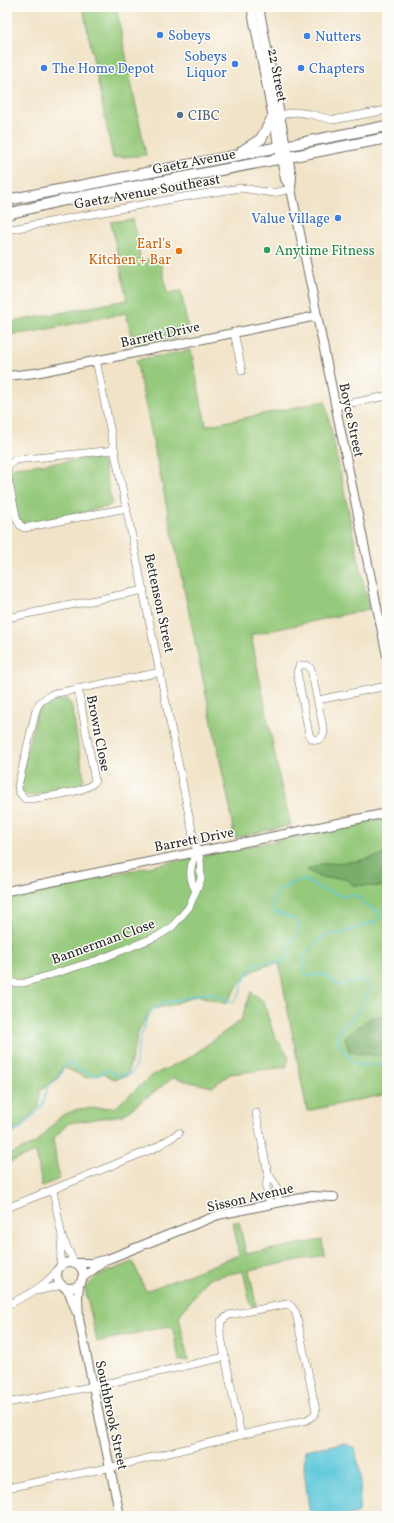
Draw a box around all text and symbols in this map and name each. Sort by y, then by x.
place label: Sobeys [168,27,211,46]
place label: Nutters [315,28,361,47]
marker: Sobeys [155,30,165,40]
marker: Nutters [302,31,312,41]
street label: 22 Street [262,47,291,104]
place label: Sobeys Liquor [184,48,227,83]
marker: Sobeys Liquor [230,59,240,69]
place label: The Home Depot [52,60,155,79]
place label: Chapters [309,60,365,79]
marker: The Home Depot [39,63,49,73]
marker: Chapters [296,63,306,73]
place label: CIBC [188,107,220,126]
marker: CIBC [175,110,185,120]
street label: Gaetz Avenue [151,145,238,180]
street label: Gaetz Avenue Southeast [73,170,222,215]
place label: Value Village [251,210,330,229]
marker: Value Village [333,213,343,223]
place label: Earl's Kitchen + Bar [88,235,171,270]
place label: Anytime Fitness [275,242,375,261]
marker: Anytime Fitness [262,245,272,255]
marker: Earl's Kitchen + Bar [174,246,184,256]
street label: Barrett Drive [119,318,202,353]
street label: Boyce Street [333,381,368,459]
street label: Bettenson Street [139,552,178,655]
street label: Brown Close [81,694,114,773]
street label: Barrett Drive [153,823,236,858]
street label: Bannerman Close [49,915,158,970]
street label: Sisson Avenue [205,1179,296,1218]
street label: Southbrook Street [90,1359,131,1472]

